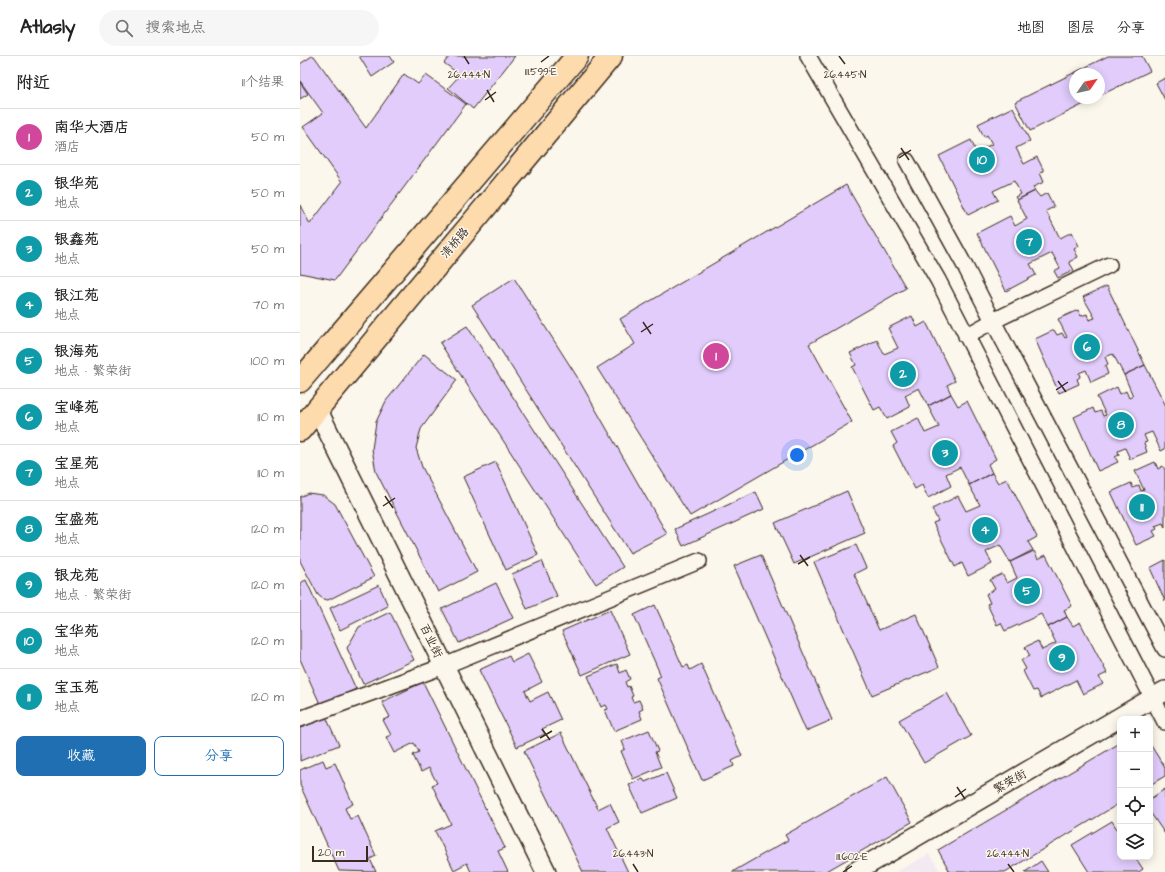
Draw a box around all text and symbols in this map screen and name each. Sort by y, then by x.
search box [99,10,379,46]
text: Atlasly [20,14,75,41]
icon: search [113,17,135,39]
text: 搜索地点 [145,17,205,38]
text: 地图 [1017,18,1045,38]
text: 图层 [1067,18,1095,38]
text: 分享 [1117,18,1145,38]
text: 111.599°E [525,65,557,79]
text: 26.444°N [448,68,490,82]
text: 26.445°N [824,68,866,82]
north arrow [1069,68,1105,104]
text: 附近 [16,71,50,95]
text: 11个结果 [242,73,284,91]
text: 南华大酒店 [54,117,129,138]
text: 1 [28,128,30,146]
text: 50 m [251,128,284,146]
text: 酒店 [54,138,80,156]
pin: 10 [969,145,995,175]
text: 银华苑 [54,173,99,194]
text: 2 [25,184,33,202]
text: 50 m [251,184,284,202]
text: 地点 [54,194,80,212]
street label: 清桥路 [437,224,473,262]
pin: 7 [1016,227,1042,257]
text: 银鑫苑 [54,229,99,250]
text: 3 [26,240,32,258]
text: 50 m [251,240,284,258]
text: 地点 [54,250,80,268]
text: 银江苑 [54,285,99,306]
text: 4 [25,296,33,314]
text: 70 m [252,296,284,314]
text: 地点 [54,306,80,324]
pin: 6 [1074,332,1100,362]
text: 银海苑 [54,341,99,362]
pin: 1 [703,341,729,371]
text: 5 [24,352,34,370]
text: 100 m [251,352,284,370]
pin: 2 [890,359,916,389]
text: 地点 · 繁荣街 [54,362,131,380]
text: 宝峰苑 [54,397,99,418]
text: 6 [25,408,33,426]
text: 110 m [257,408,284,426]
pin: 8 [1108,410,1134,440]
text: 地点 [54,418,80,436]
pin: 3 [932,438,958,468]
your location [787,445,807,465]
text: 宝星苑 [54,453,99,474]
text: 7 [25,464,33,482]
text: 110 m [257,464,284,482]
text: 地点 [54,474,80,492]
pin: 11 [1129,492,1155,522]
text: 宝盛苑 [54,509,99,530]
pin: 4 [972,515,998,545]
text: 8 [25,520,33,538]
text: 120 m [251,520,284,538]
text: 地点 [54,530,80,548]
text: 银龙苑 [54,565,99,586]
text: 9 [25,576,33,594]
text: 120 m [251,576,284,594]
pin: 5 [1014,576,1040,606]
text: 地点 · 繁荣街 [54,586,131,604]
text: 宝华苑 [54,621,99,642]
street label: 百业街 [415,621,447,661]
text: 10 [24,632,34,650]
text: 120 m [251,632,284,650]
text: 地点 [54,642,80,660]
pin: 9 [1049,643,1075,673]
text: 宝玉苑 [54,677,99,698]
text: 11 [27,688,31,706]
text: 120 m [251,688,284,706]
text: 地点 [54,698,80,716]
map controls [1117,716,1153,860]
button: + [1117,716,1153,752]
button: 收藏 [16,736,146,776]
button: 分享 [154,736,284,776]
button: − [1117,752,1153,788]
street label: 繁荣街 [990,766,1030,798]
button: locate [1117,788,1153,824]
button: layers [1117,824,1153,860]
scale bar [312,844,368,863]
text: 20 m [318,845,344,860]
text: 26.443°N [613,847,653,861]
text: 26.444°N [987,847,1029,861]
text: 111.602°E [836,850,868,864]

